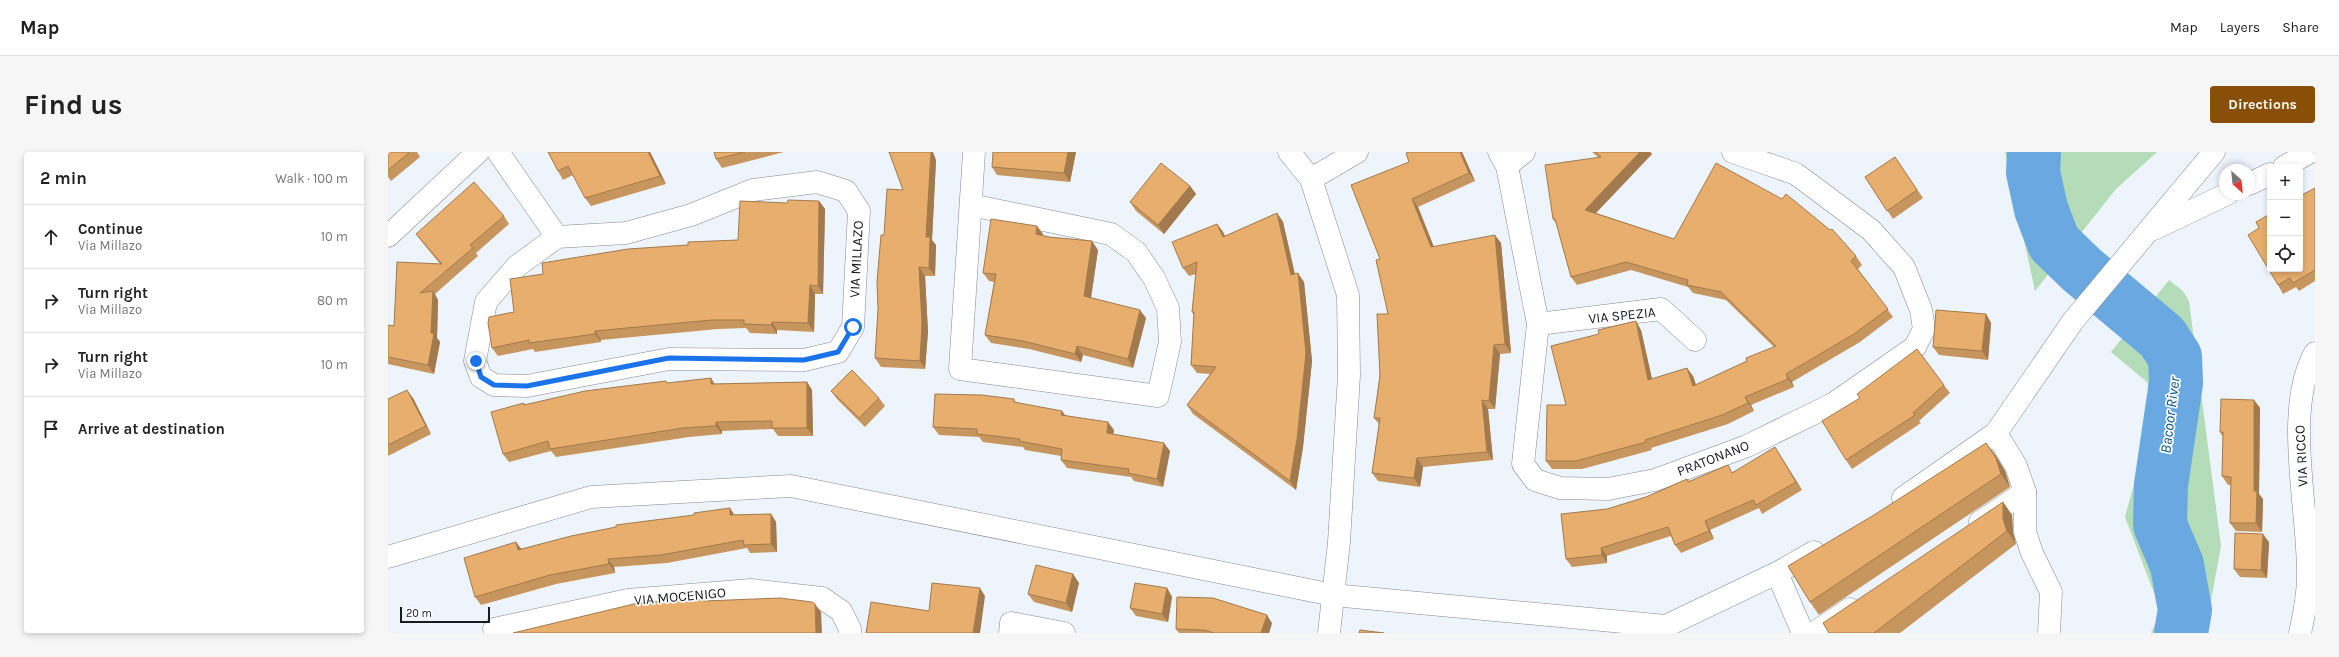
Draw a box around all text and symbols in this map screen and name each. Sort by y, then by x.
text: Map [20,17,59,39]
text: Map [2170,19,2198,36]
text: Layers [2220,19,2260,36]
text: Share [2282,19,2319,36]
button: Directions [2210,86,2315,123]
text: Find us [24,88,123,121]
north arrow [2219,164,2255,200]
map controls [2267,164,2303,272]
button: + [2267,164,2303,200]
text: 2 min [40,168,87,188]
text: Walk · 100 m [275,171,348,186]
button: − [2267,200,2303,236]
text: Continue [78,220,143,238]
street label: VIA MILLAZO [846,220,867,298]
icon: ahead [40,226,62,248]
text: 10 m [321,229,348,244]
button: locate [2267,236,2303,272]
text: Via Millazo [78,238,142,253]
text: Turn right [78,284,148,302]
icon: right [40,290,62,312]
text: 80 m [317,293,348,308]
text: Via Millazo [78,302,142,317]
street label: VIA SPEZIA [1588,304,1657,327]
route start [844,318,862,336]
text: Turn right [78,348,148,366]
route end [467,352,485,370]
icon: right [40,354,62,376]
text: 10 m [321,357,348,372]
text: Via Millazo [78,366,142,381]
water label: Bacoor River [2156,375,2184,454]
icon: arrive [40,418,62,440]
text: Arrive at destination [78,420,225,438]
street label: VIA RICCO [2291,425,2312,487]
street label: PRATONANO [1675,437,1752,480]
street label: VIA MOCENIGO [633,584,727,609]
scale bar [400,605,490,624]
text: 20 m [406,607,432,620]

